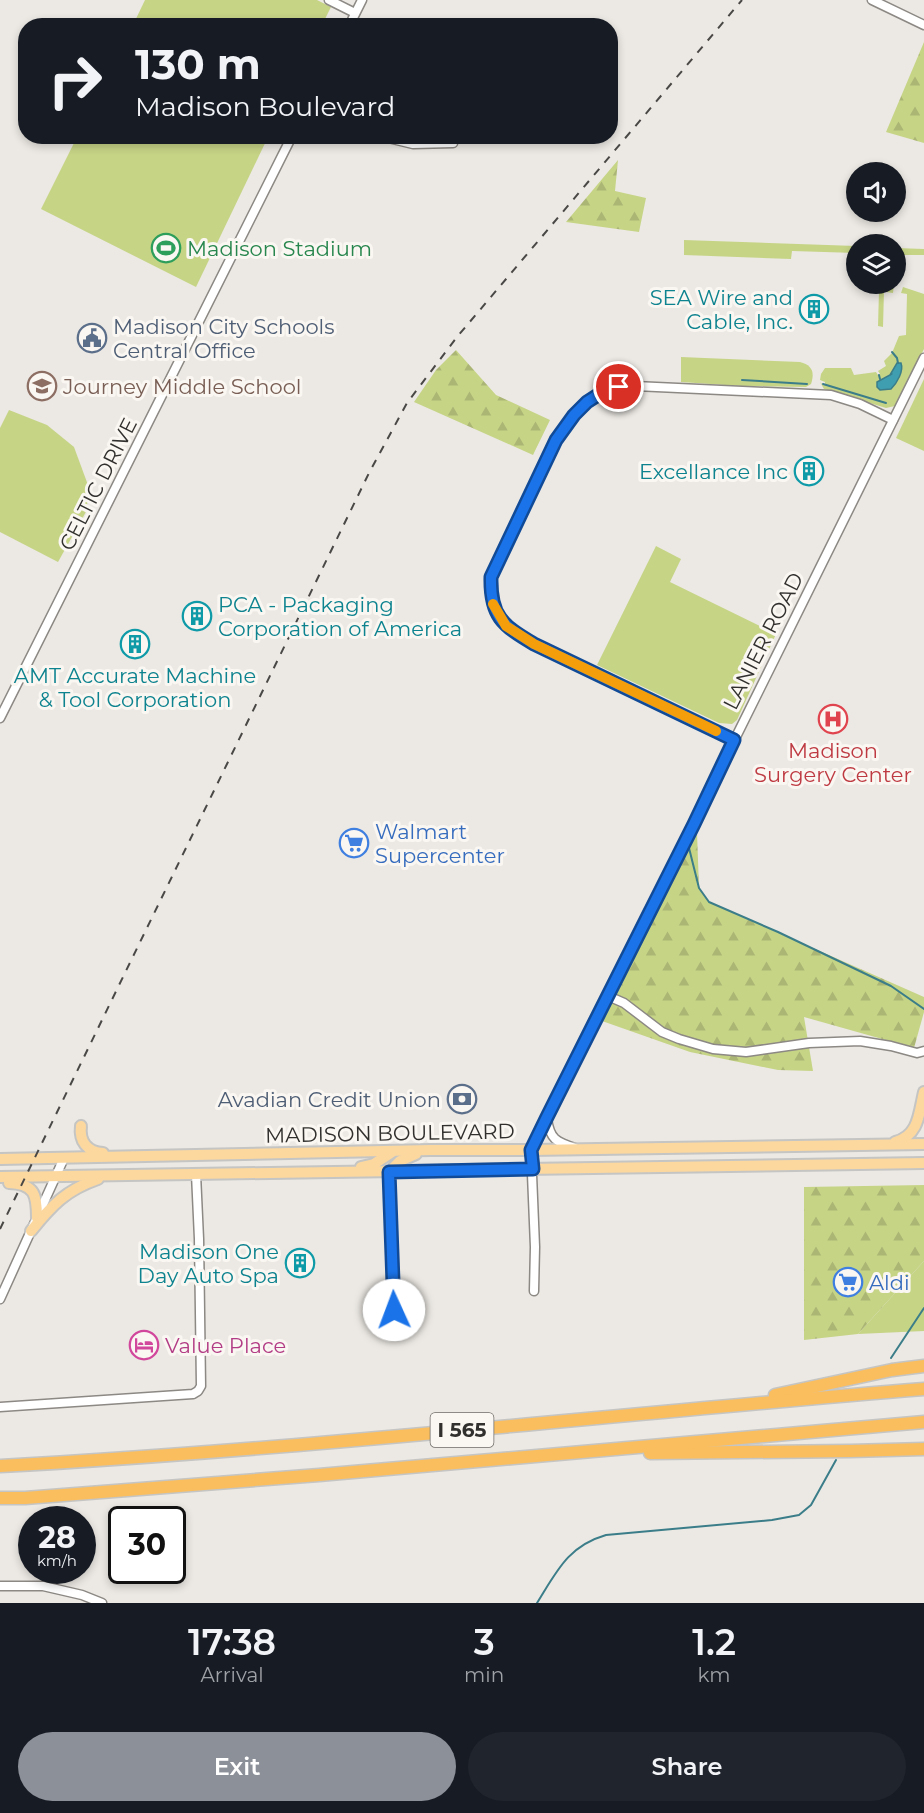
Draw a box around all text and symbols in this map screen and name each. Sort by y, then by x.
text: 130 m [135,38,261,90]
icon: right [36,42,114,120]
text: Madison Boulevard [135,90,395,123]
map controls [846,162,906,294]
button: sound [846,162,906,222]
sports icon: Madison Stadium [150,232,182,264]
button: layers [846,234,906,294]
place label: Madison Stadium [187,236,372,261]
place label: SEA Wire and Cable, Inc. [650,285,793,334]
building icon: SEA Wire and Cable, Inc. [798,293,830,325]
place label: Madison City Schools Central Office [113,314,334,363]
public building icon: Madison City Schools Central Office [76,322,108,354]
pin [593,361,644,412]
school or university icon: Journey Middle School [26,370,58,402]
icon: arrive [602,370,635,403]
place label: Journey Middle School [62,374,301,399]
street label: CELTIC DRIVE [54,414,142,554]
building icon: Excellance Inc [793,455,825,487]
place label: Excellance Inc [639,459,788,484]
street label: LANIER ROAD [718,568,808,714]
place label: PCA - Packaging Corporation of America [218,592,462,641]
building icon: PCA - Packaging Corporation of America [181,600,213,632]
building icon: AMT Accurate Machine & Tool Corporation [119,628,151,660]
place label: AMT Accurate Machine & Tool Corporation [14,663,256,712]
hospital icon: Madison Surgery Center [817,703,849,735]
place label: Madison Surgery Center [754,738,912,787]
place label: Walmart Supercenter [375,819,505,868]
supermarket icon: Walmart Supercenter [338,827,370,859]
bank icon: Avadian Credit Union [446,1083,478,1115]
place label: Avadian Credit Union [218,1087,441,1112]
street label: MADISON BOULEVARD [265,1118,515,1148]
place label: Madison One Day Auto Spa [138,1239,279,1288]
building icon: Madison One Day Auto Spa [284,1247,316,1279]
supermarket icon: Aldi [832,1266,864,1298]
place label: Aldi [869,1270,910,1295]
position arrow [362,1278,426,1342]
hotel icon: Value Place [128,1329,160,1361]
place label: Value Place [165,1333,286,1358]
road number: I 565 [430,1413,494,1447]
speed limit sign: 30 [108,1506,186,1584]
text: 28 [38,1519,76,1556]
text: km/h [37,1551,77,1570]
text: 17:38 [188,1620,276,1664]
text: 3 [474,1620,495,1664]
text: 1.2 [692,1620,736,1664]
text: Arrival [200,1663,264,1687]
text: min [464,1663,504,1687]
text: km [698,1663,731,1687]
button: Exit [18,1732,456,1801]
button: Share [468,1732,906,1801]

